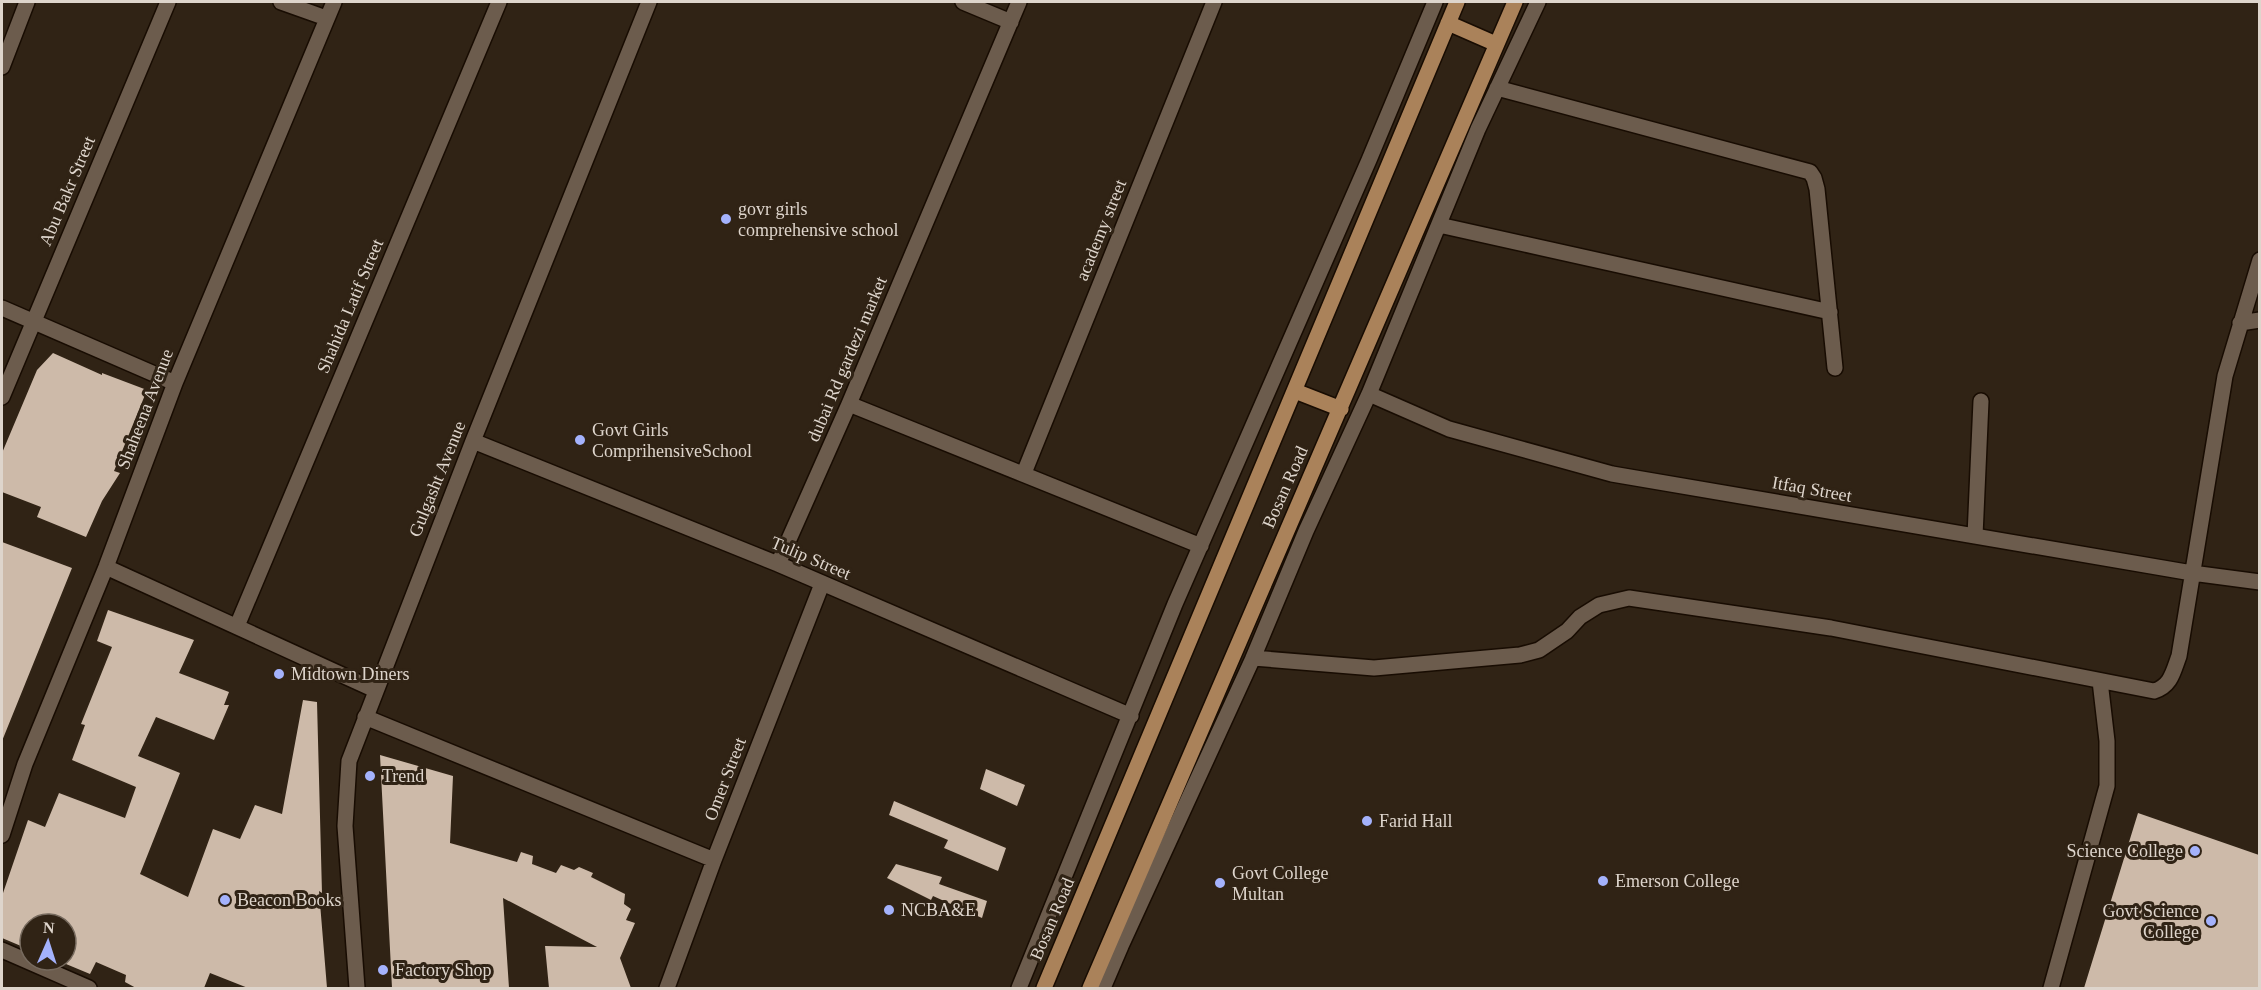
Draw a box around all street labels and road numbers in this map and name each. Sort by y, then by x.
street label: Abu Bakr Street [35,133,99,249]
street label: academy street [1072,176,1130,284]
street label: Shahida Latif Street [313,236,387,376]
street label: dubai Rd gardezi market [803,273,891,445]
street label: Shaheena Avenue [113,346,177,472]
street label: Gulgasht Avenue [405,418,469,540]
street label: Bosan Road [1258,443,1312,531]
street label: Itfaq Street [1771,472,1853,506]
street label: Tulip Street [768,532,854,584]
street label: Omer Street [700,735,750,823]
street label: Bosan Road [1026,875,1078,963]

